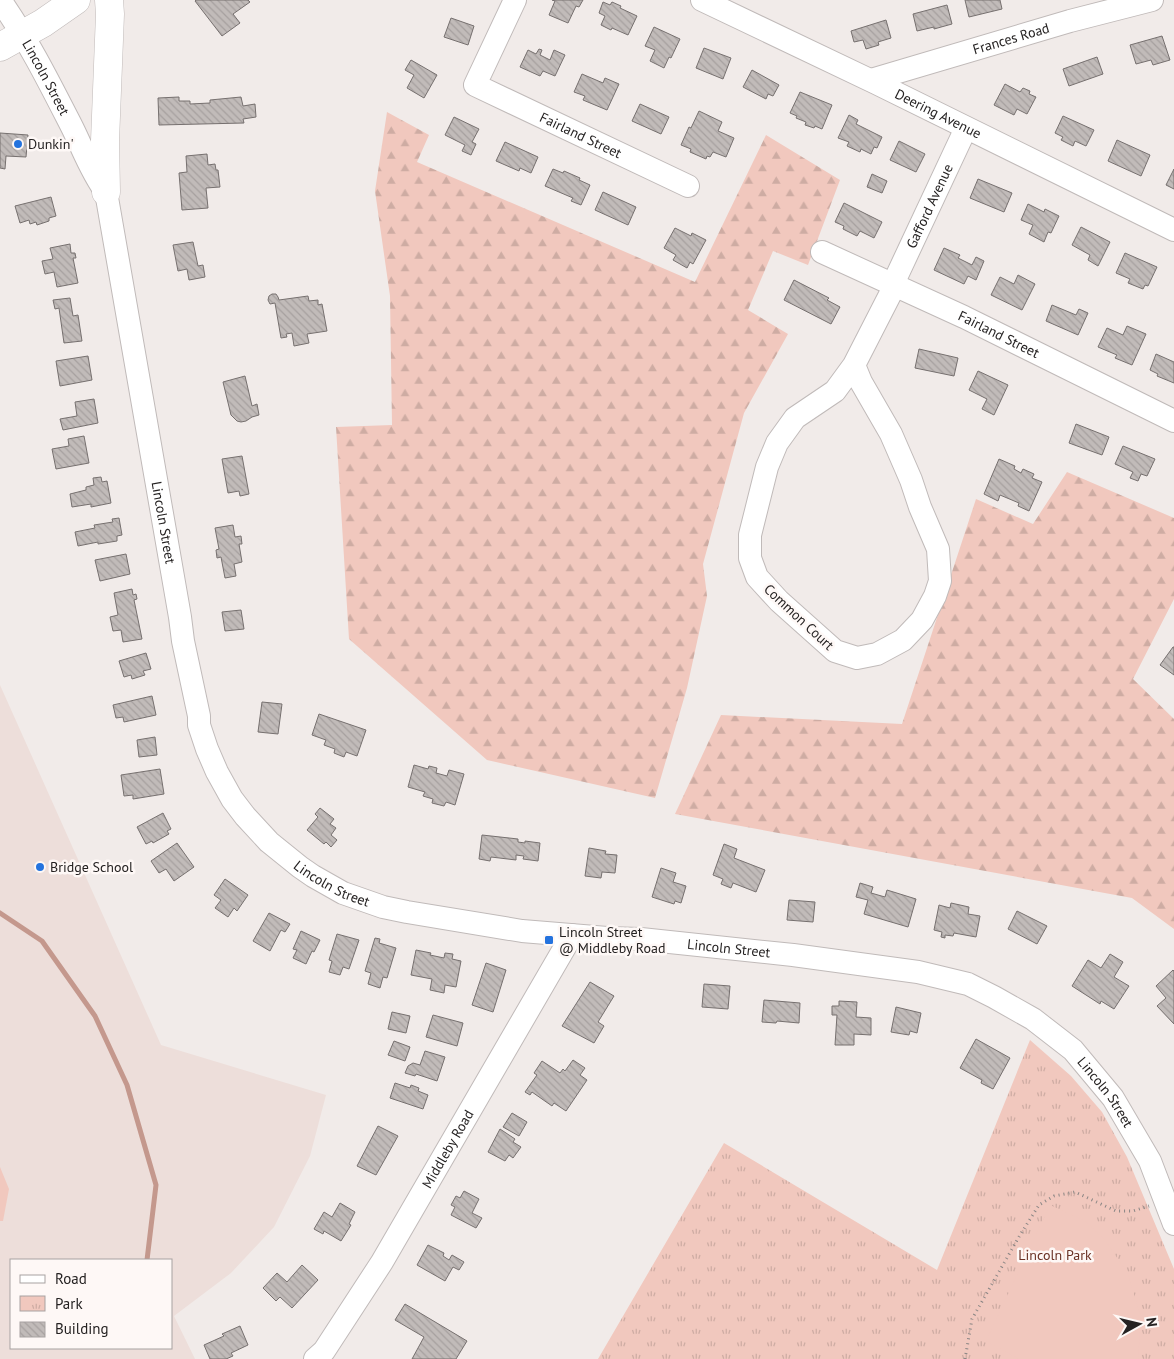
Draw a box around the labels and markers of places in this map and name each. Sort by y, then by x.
place label: Dunkin' [28,135,74,153]
marker: Dunkin' [12,138,24,150]
place label: Bridge School [50,858,133,876]
marker: Bridge School [34,861,46,873]
place label: Lincoln Street @ Middleby Road [559,923,666,957]
marker: Lincoln Street @ Middleby Road [543,934,555,946]

